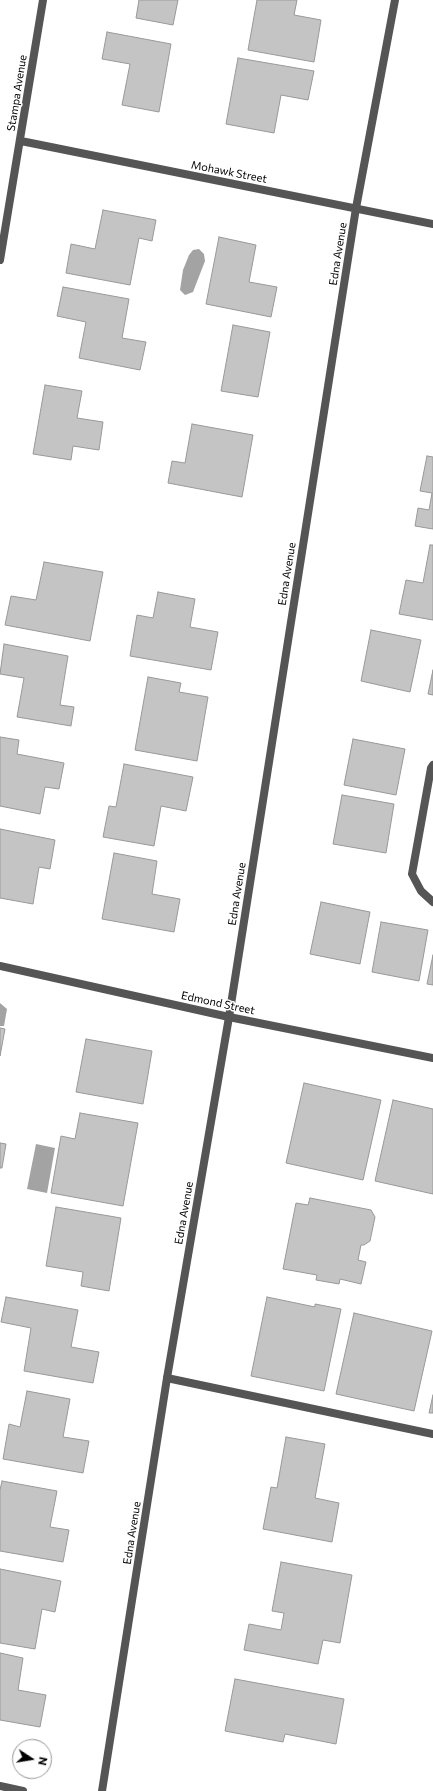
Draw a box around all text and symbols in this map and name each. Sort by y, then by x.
street label: Stampa Avenue [4,54,30,132]
street label: Mohawk Street [190,158,268,186]
street label: Edna Avenue [326,222,350,286]
street label: Edna Avenue [275,542,299,606]
street label: Edna Avenue [225,862,249,926]
street label: Edmond Street [180,989,256,1017]
street label: Edna Avenue [172,1180,196,1246]
street label: Edna Avenue [120,1501,144,1565]
north arrow [12,1739,52,1779]
text: N [36,1756,50,1767]

